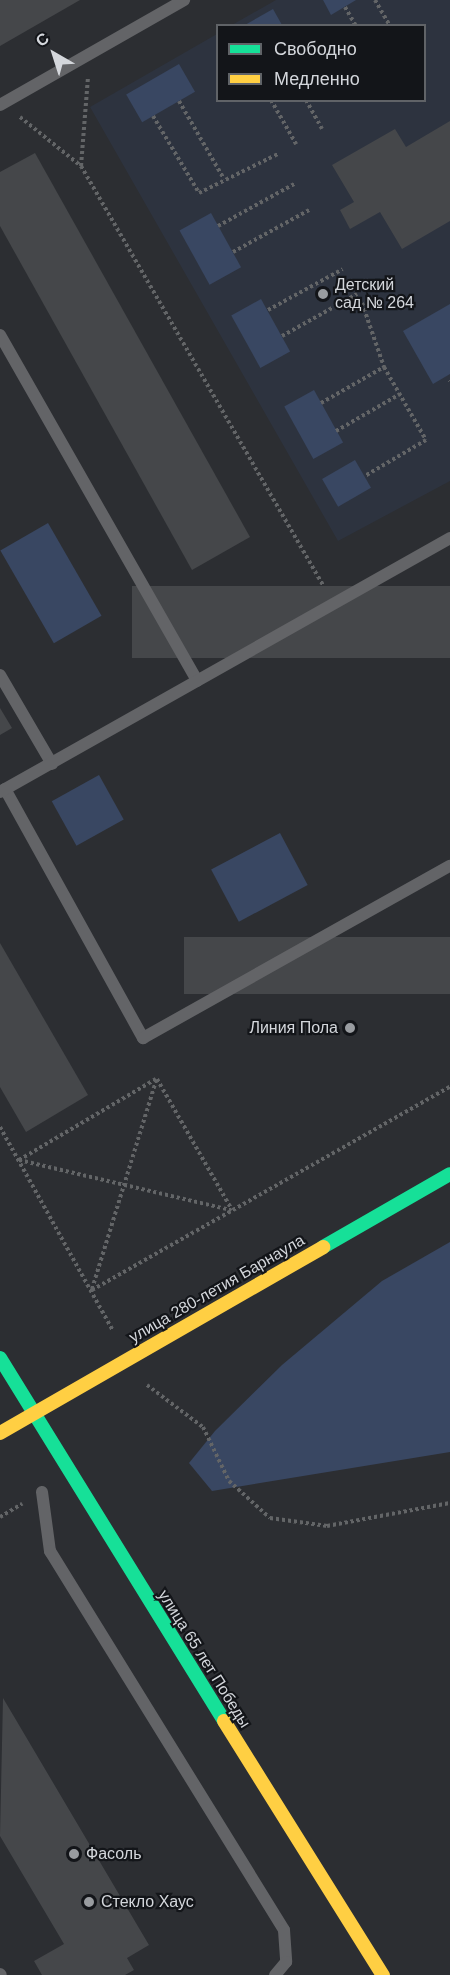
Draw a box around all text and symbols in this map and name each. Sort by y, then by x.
north arrow [24,24,84,84]
legend [216,24,426,102]
text: С [33,29,52,50]
text: Свободно [274,39,357,59]
text: Медленно [274,69,360,89]
place label: Детский сад № 264 [335,275,414,313]
marker: Детский сад № 264 [316,287,330,301]
place label: Линия Пола [249,1018,338,1038]
marker: Линия Пола [343,1021,357,1035]
street label: улица 280-летия Барнаула [126,1231,308,1347]
street label: улица 65 лет Победы [154,1587,254,1731]
place label: Фасоль [86,1844,141,1864]
marker: Фасоль [67,1847,81,1861]
place label: Стекло Хаус [101,1892,194,1912]
marker: Стекло Хаус [82,1895,96,1909]

